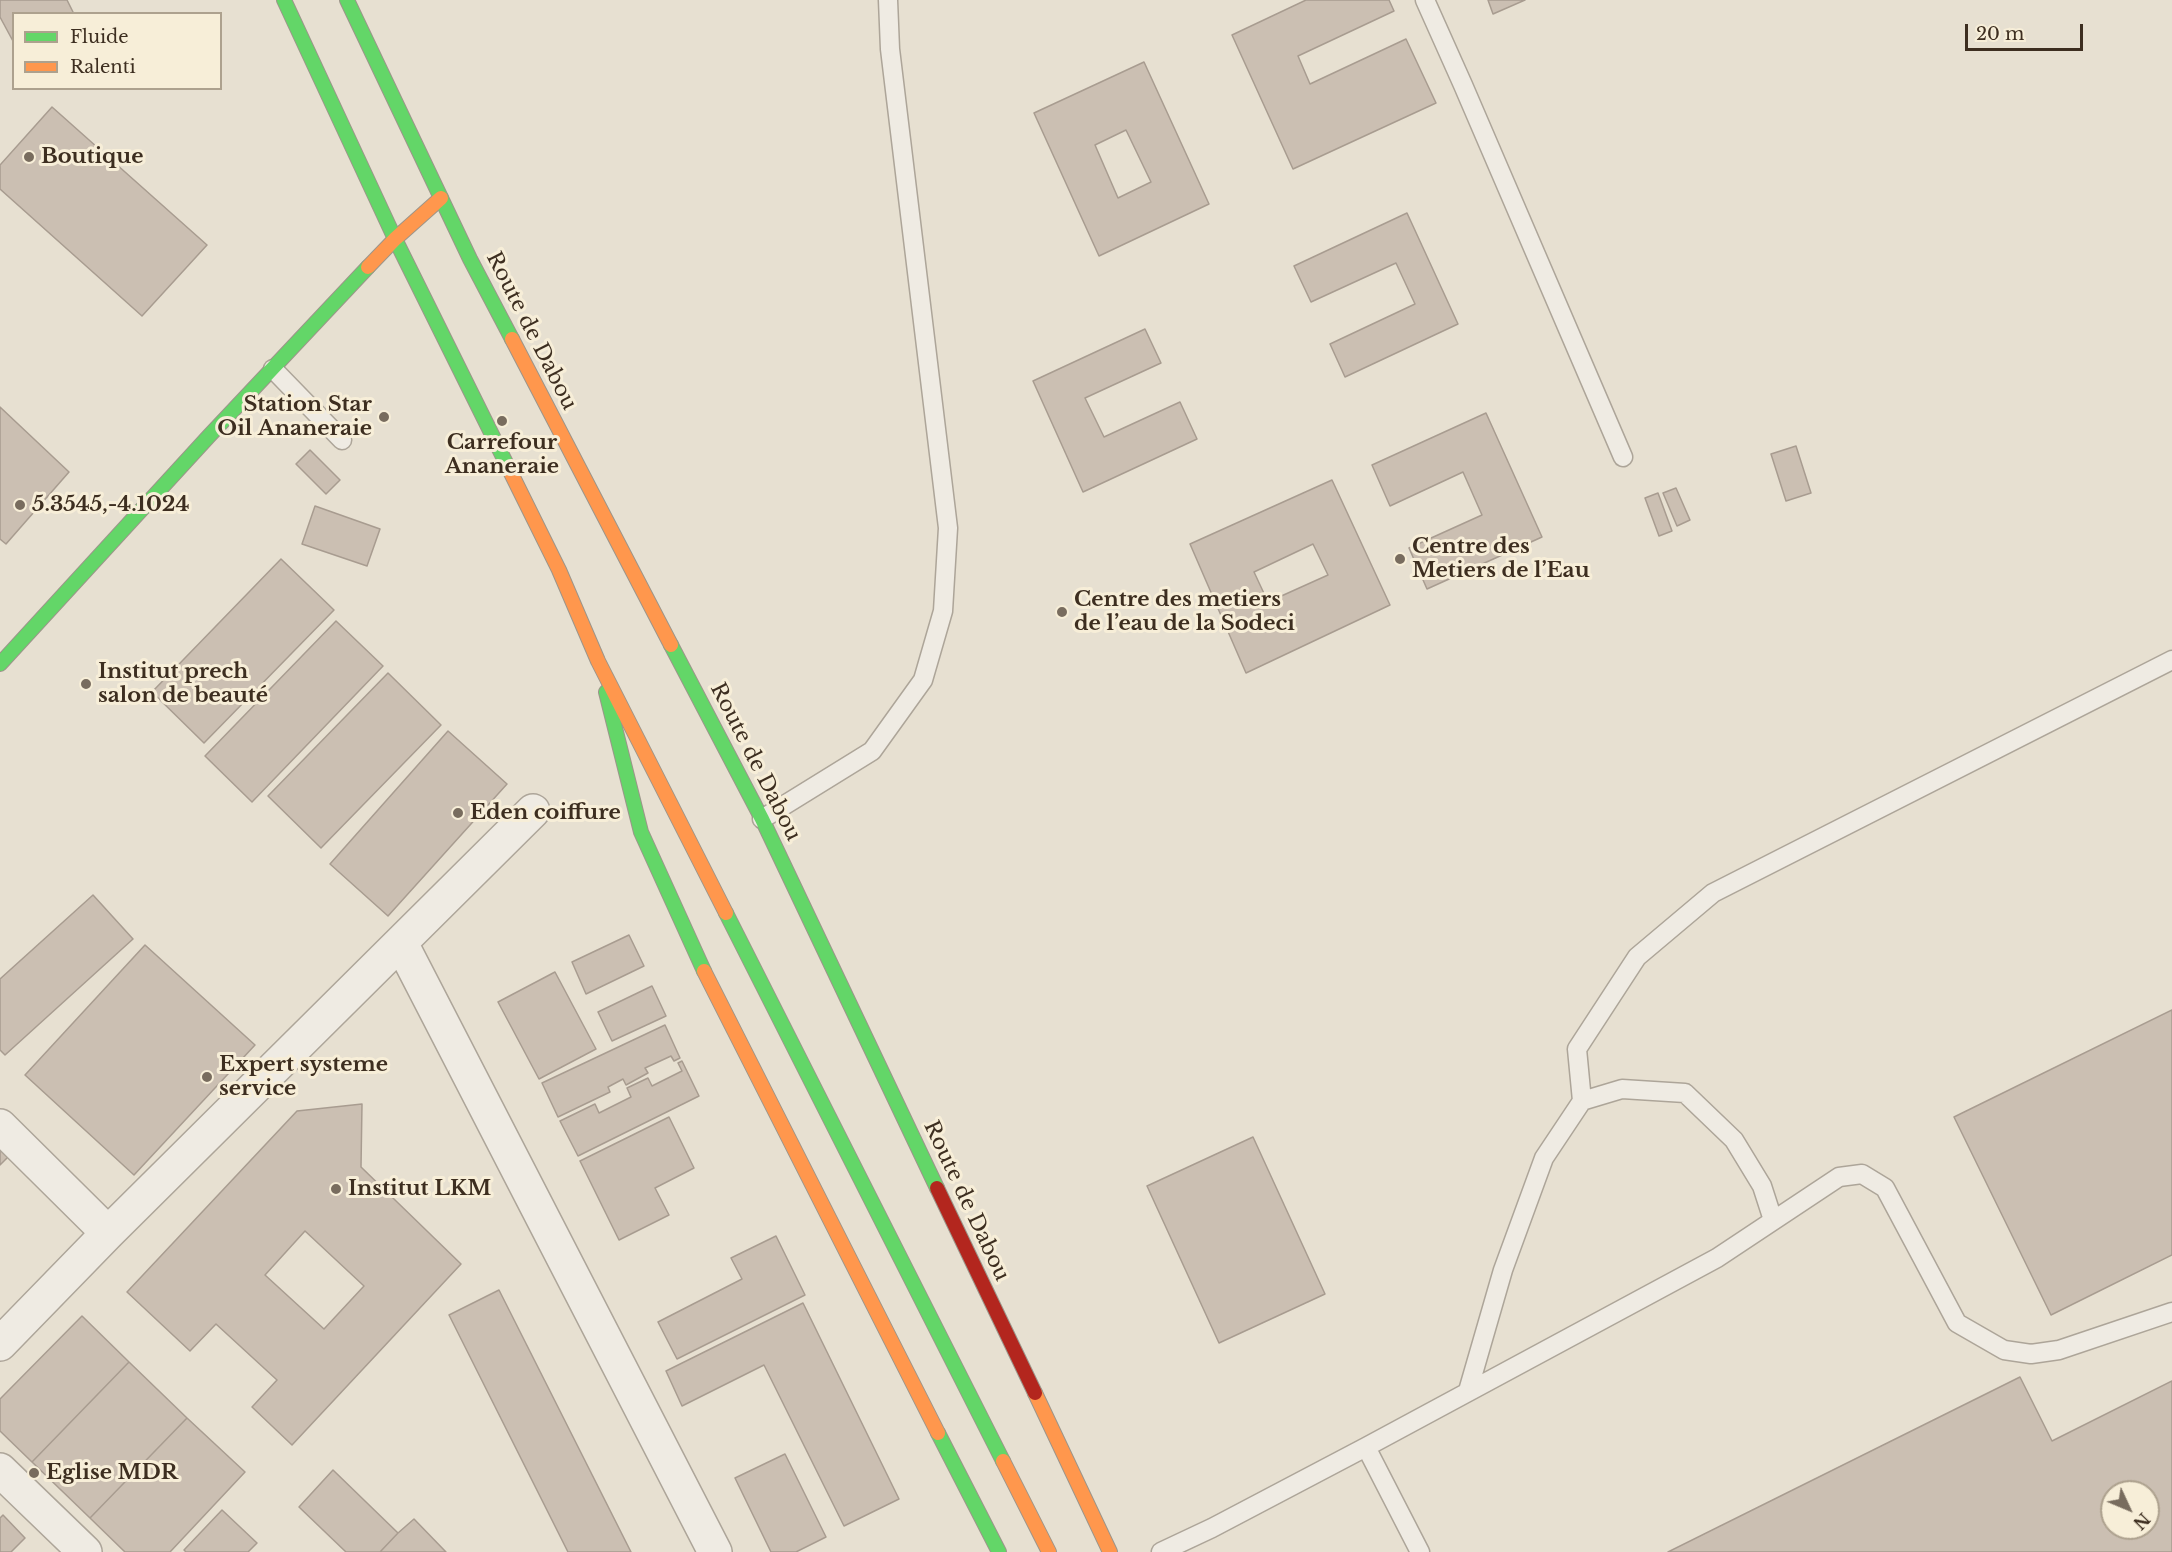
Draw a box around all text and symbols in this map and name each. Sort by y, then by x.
legend [12,12,222,90]
scale bar [1968,12,2086,50]
text: 20 m [1976,23,2024,45]
text: Fluide [70,26,129,48]
text: Ralenti [70,56,136,78]
place label: Boutique [41,144,143,170]
marker: Boutique [22,150,36,164]
street label: Route de Dabou [480,248,582,414]
place label: Station Star Oil Ananeraie [217,392,372,442]
marker: Station Star Oil Ananeraie [377,410,391,424]
marker: Carrefour Ananeraie [495,414,509,428]
place label: Carrefour Ananeraie [445,430,559,480]
place label: 5.3545,-4.1024 [32,492,189,518]
marker: 5.3545,-4.1024 [13,498,27,512]
place label: Centre des Metiers de l’Eau [1412,534,1590,584]
marker: Centre des Metiers de l’Eau [1393,552,1407,566]
place label: Centre des metiers de l’eau de la Sodeci [1074,587,1295,637]
marker: Centre des metiers de l’eau de la Sodeci [1055,605,1069,619]
place label: Institut prech salon de beauté [98,659,268,709]
marker: Institut prech salon de beauté [79,677,93,691]
street label: Route de Dabou [704,679,806,845]
place label: Eden coiffure [470,800,621,826]
marker: Eden coiffure [451,806,465,820]
place label: Expert systeme service [219,1052,388,1102]
marker: Expert systeme service [200,1070,214,1084]
street label: Route de Dabou [918,1117,1014,1285]
place label: Institut LKM [348,1176,491,1202]
marker: Institut LKM [329,1182,343,1196]
place label: Eglise MDR [46,1460,178,1486]
marker: Eglise MDR [27,1466,41,1480]
north arrow [2100,1480,2160,1540]
text: N [2129,1509,2154,1533]

